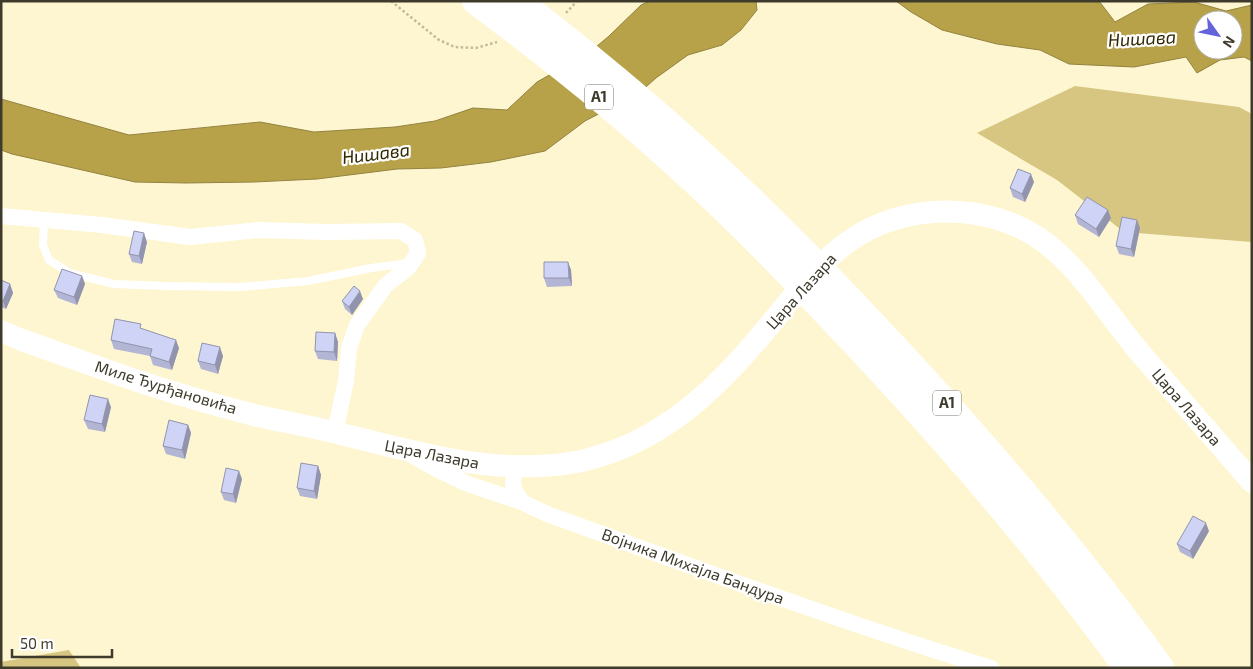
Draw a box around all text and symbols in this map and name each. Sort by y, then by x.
north arrow [1193,10,1243,60]
water label: Нишава [1107,25,1177,51]
text: N [1219,33,1239,51]
road number: A1 [585,84,613,110]
water label: Нишава [341,138,411,168]
street label: Цара Лазара [762,249,840,333]
street label: Миле Ђурђановића [93,356,239,418]
street label: Цара Лазара [1149,364,1226,449]
road number: A1 [933,390,961,416]
street label: Цара Лазара [383,435,481,472]
street label: Војника Михајла Бандура [599,524,787,608]
scale bar [12,626,112,658]
text: 50 m [20,634,54,652]

